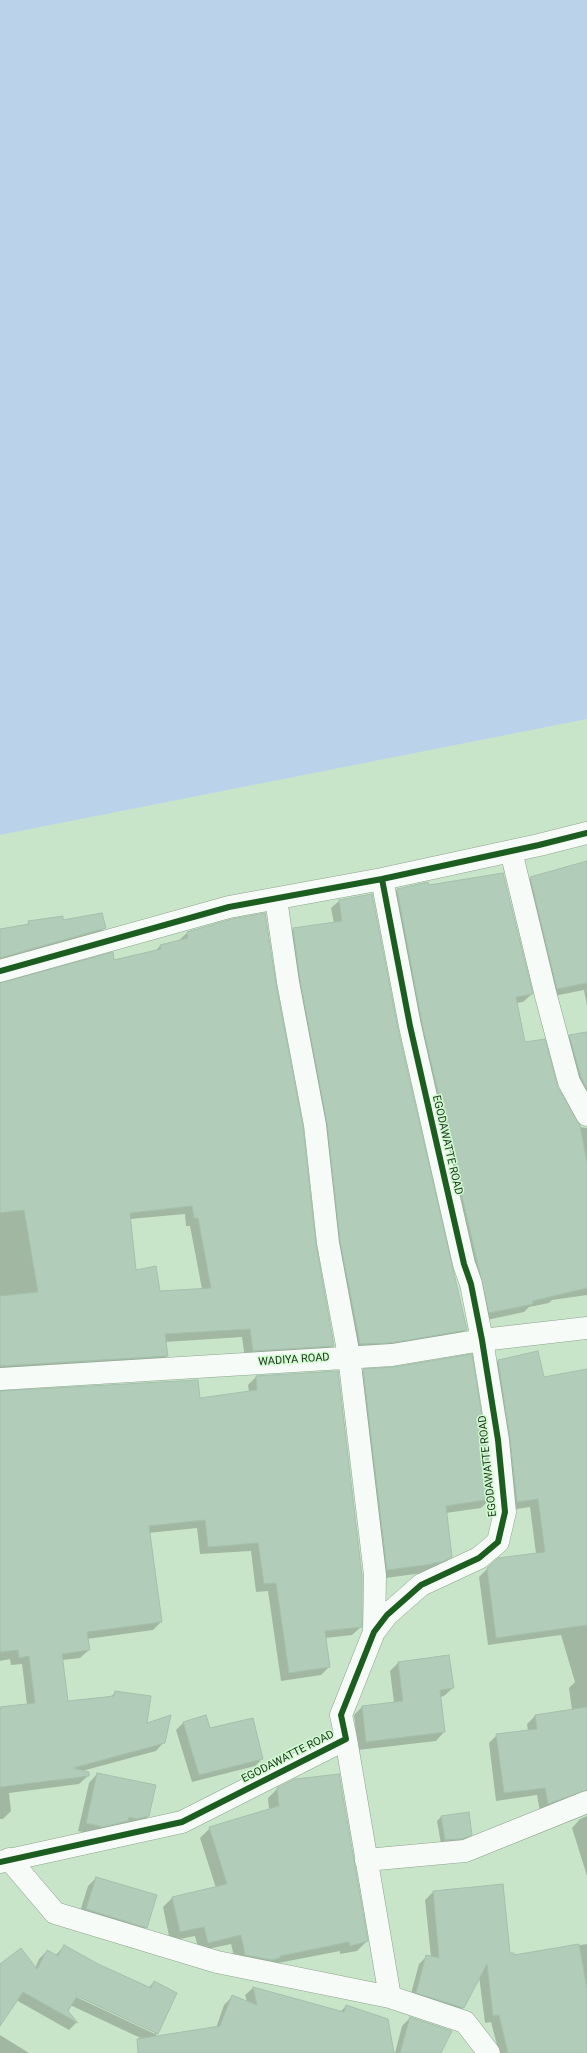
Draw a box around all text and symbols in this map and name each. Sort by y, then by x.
street label: EGODAWATTE ROAD [429,1094,465,1196]
street label: WADIYA ROAD [258,1351,330,1369]
street label: EGODAWATTE ROAD [476,1415,500,1517]
street label: EGODAWATTE ROAD [240,1728,336,1786]

